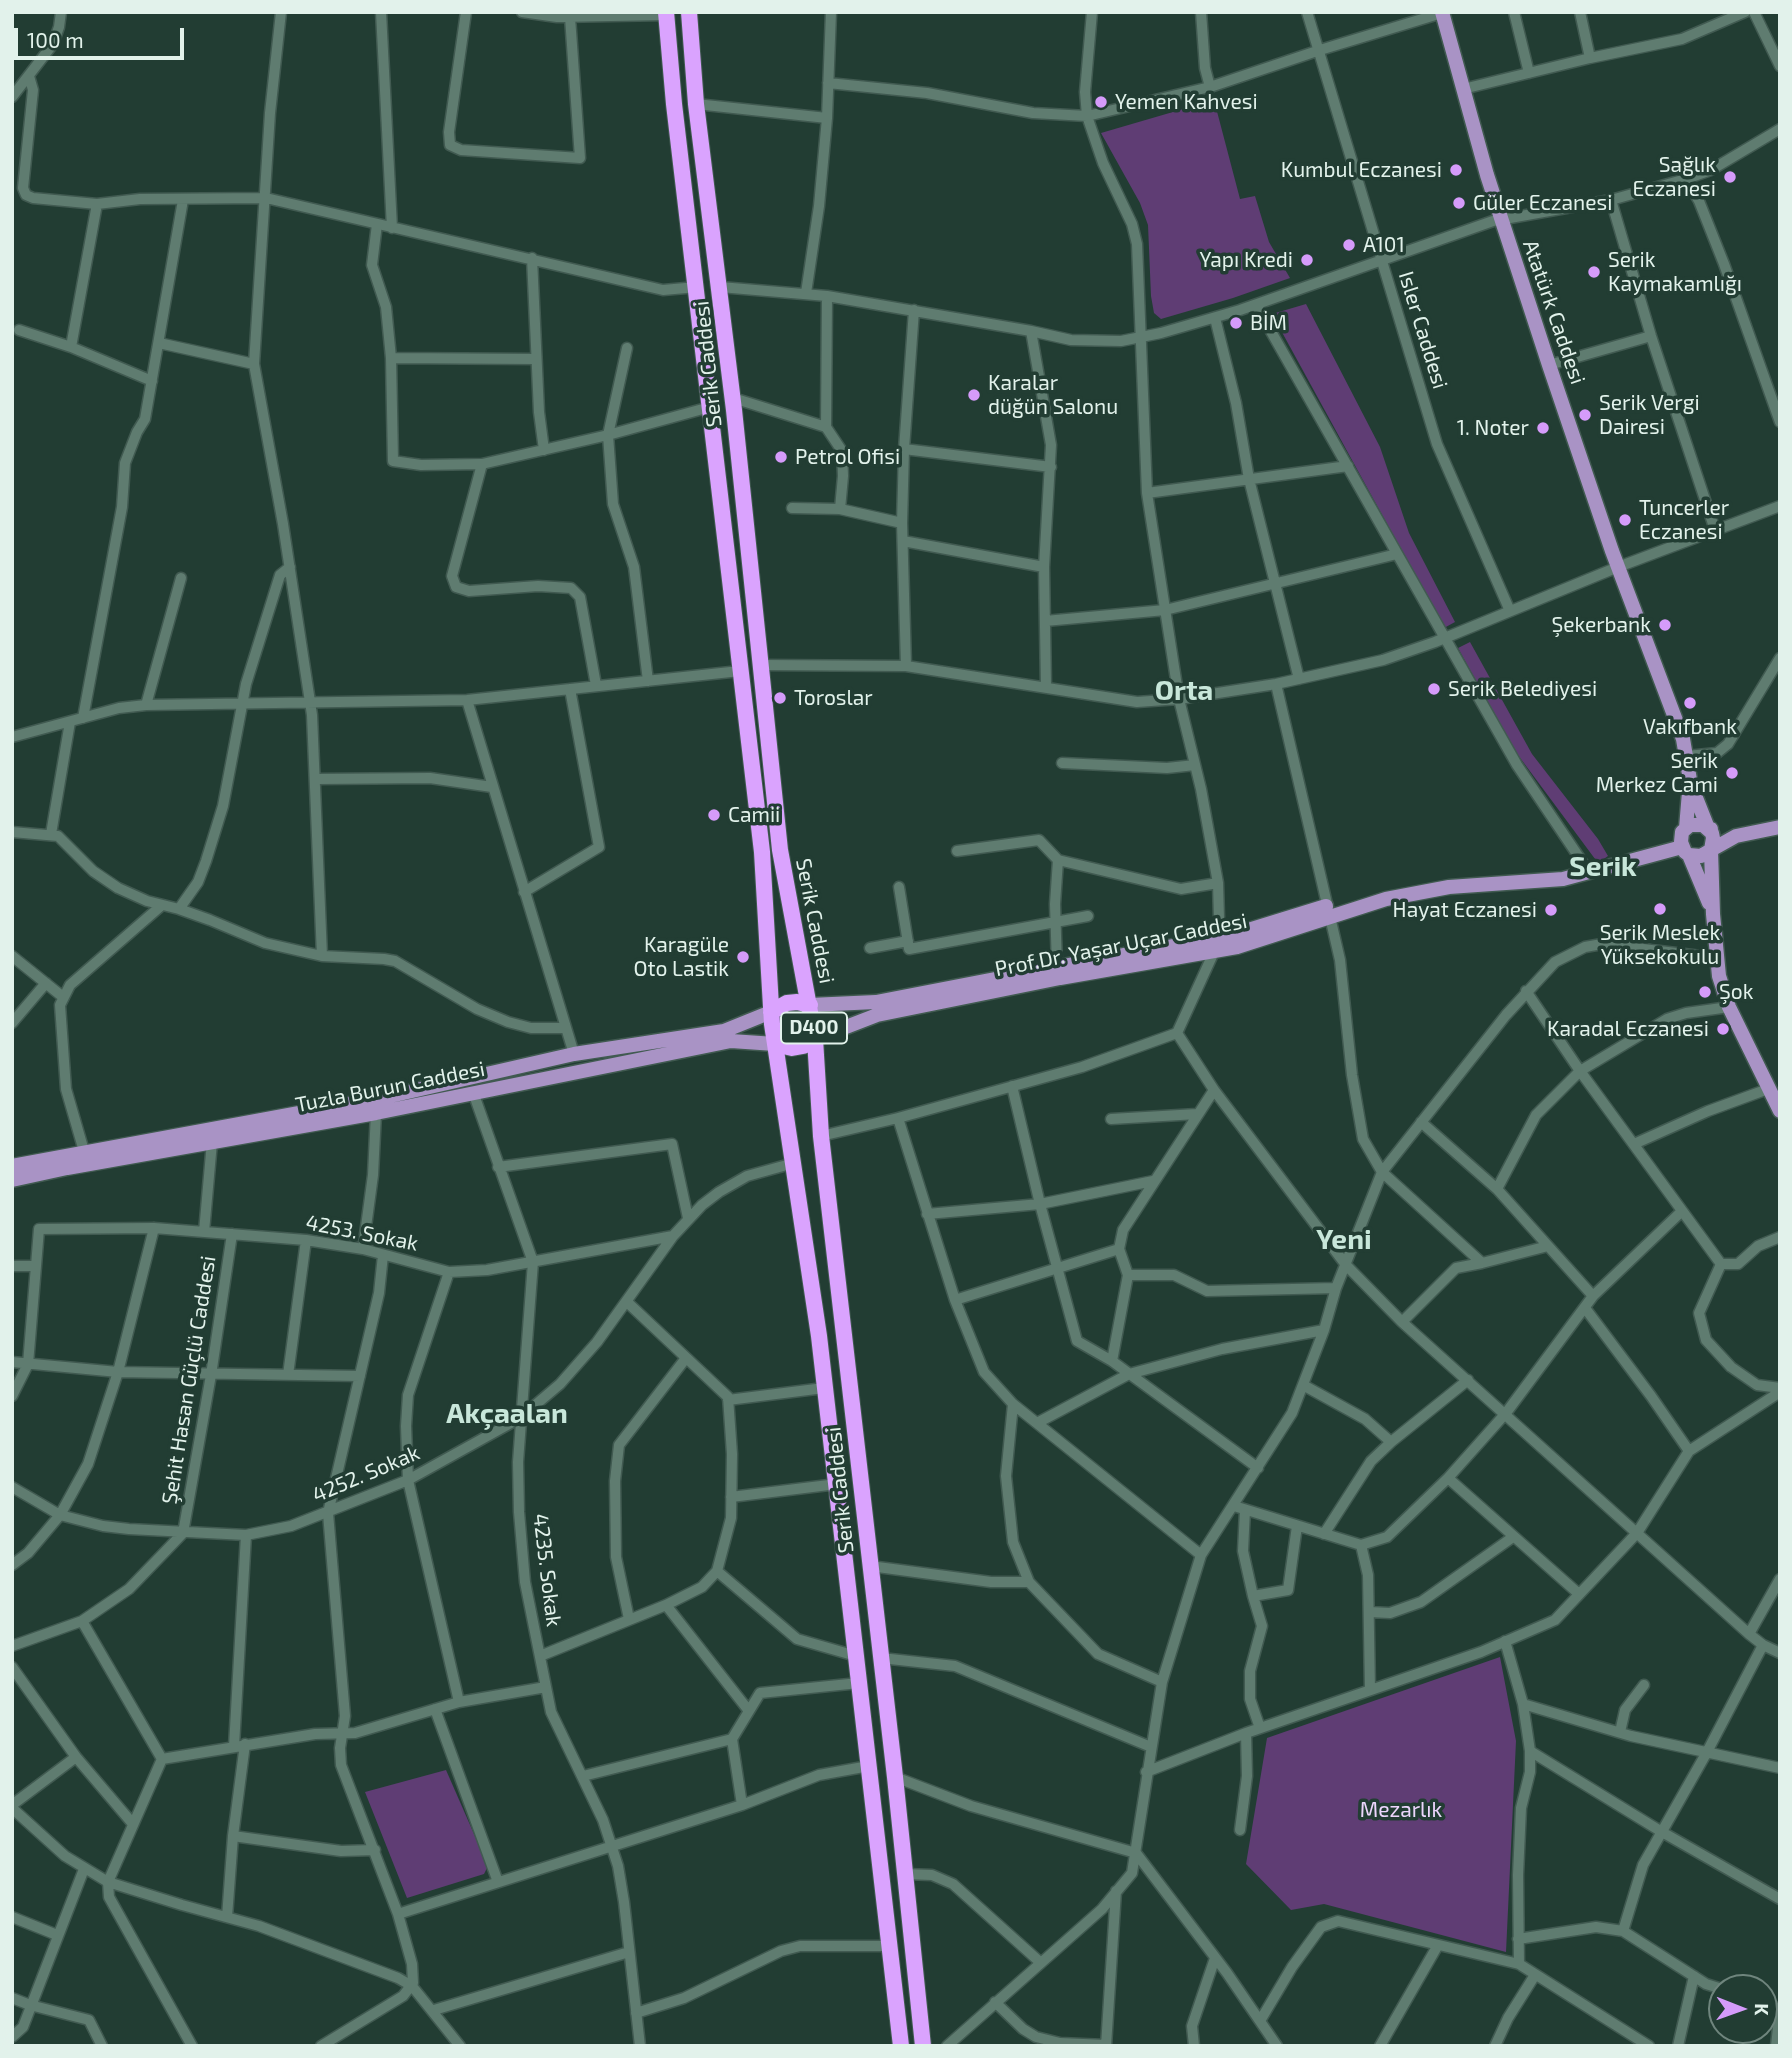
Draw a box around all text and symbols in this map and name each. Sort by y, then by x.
scale bar [18,14,187,58]
text: 100 m [27,27,84,52]
place label: Yemen Kahvesi [1115,89,1258,115]
marker: Yemen Kahvesi [1093,94,1109,110]
place label: Sağlık Eczanesi [1632,152,1716,202]
place label: Kumbul Eczanesi [1281,157,1442,183]
marker: Kumbul Eczanesi [1448,162,1464,178]
marker: Sağlık Eczanesi [1722,169,1738,185]
place label: Güler Eczanesi [1473,190,1612,216]
marker: Güler Eczanesi [1451,195,1467,211]
place label: A101 [1363,232,1405,258]
marker: A101 [1341,237,1357,253]
street label: Atatürk Caddesi [1518,237,1590,387]
place label: Yapı Kredi [1200,247,1293,273]
place label: Serik Kaymakamlığı [1608,247,1742,297]
marker: Yapı Kredi [1299,252,1315,268]
marker: Serik Kaymakamlığı [1586,264,1602,280]
street label: Isler Caddesi [1393,268,1453,392]
street label: Serik Caddesi [689,300,727,428]
place label: BİM [1250,310,1287,336]
marker: BİM [1228,315,1244,331]
place label: Karalar düğün Salonu [988,370,1118,420]
marker: Karalar düğün Salonu [966,387,982,403]
place label: Serik Vergi Dairesi [1599,390,1700,440]
marker: Serik Vergi Dairesi [1577,407,1593,423]
place label: 1. Noter [1457,415,1529,441]
marker: 1. Noter [1535,420,1551,436]
place label: Petrol Ofisi [795,444,900,470]
marker: Petrol Ofisi [773,449,789,465]
place label: Tuncerler Eczanesi [1639,495,1729,545]
marker: Tuncerler Eczanesi [1617,512,1633,528]
place label: Şekerbank [1551,612,1651,638]
marker: Şekerbank [1657,617,1673,633]
district label: Orta [1155,674,1213,708]
place label: Serik Belediyesi [1448,676,1597,702]
marker: Serik Belediyesi [1426,681,1442,697]
place label: Toroslar [794,685,873,711]
marker: Toroslar [772,690,788,706]
marker: Vakıfbank [1682,695,1698,711]
place label: Vakıfbank [1643,714,1737,740]
place label: Serik Merkez Cami [1596,748,1718,798]
marker: Serik Merkez Cami [1724,765,1740,781]
place label: Camii [728,802,780,828]
marker: Camii [706,807,722,823]
district label: Serik [1569,850,1637,884]
street label: Serik Caddesi [791,856,839,986]
place label: Hayat Eczanesi [1393,897,1537,923]
marker: Serik Meslek Yüksekokulu [1652,901,1668,917]
marker: Hayat Eczanesi [1543,902,1559,918]
street label: Prof.Dr. Yaşar Uçar Caddesi [993,908,1249,982]
place label: Serik Meslek Yüksekokulu [1600,920,1720,970]
place label: Karagüle Oto Lastik [633,932,729,982]
marker: Karagüle Oto Lastik [735,949,751,965]
place label: Şok [1719,979,1753,1005]
marker: Şok [1697,984,1713,1000]
road number: D400 [781,1012,847,1044]
place label: Karadal Eczanesi [1547,1016,1709,1042]
marker: Karadal Eczanesi [1715,1021,1731,1037]
street label: Tuzla Burun Caddesi [293,1056,487,1118]
street label: 4253. Sokak [304,1210,420,1256]
district label: Yeni [1316,1223,1372,1257]
street label: Şehit Hasan Güçlü Caddesi [157,1254,221,1506]
district label: Akçaalan [446,1397,568,1431]
street label: Serik Caddesi [821,1426,859,1554]
street label: 4252. Sokak [309,1440,423,1508]
street label: 4235. Sokak [528,1512,566,1628]
park label: Mezarlık [1360,1797,1442,1823]
north arrow [1708,1974,1778,2044]
text: K [1751,2003,1774,2016]

